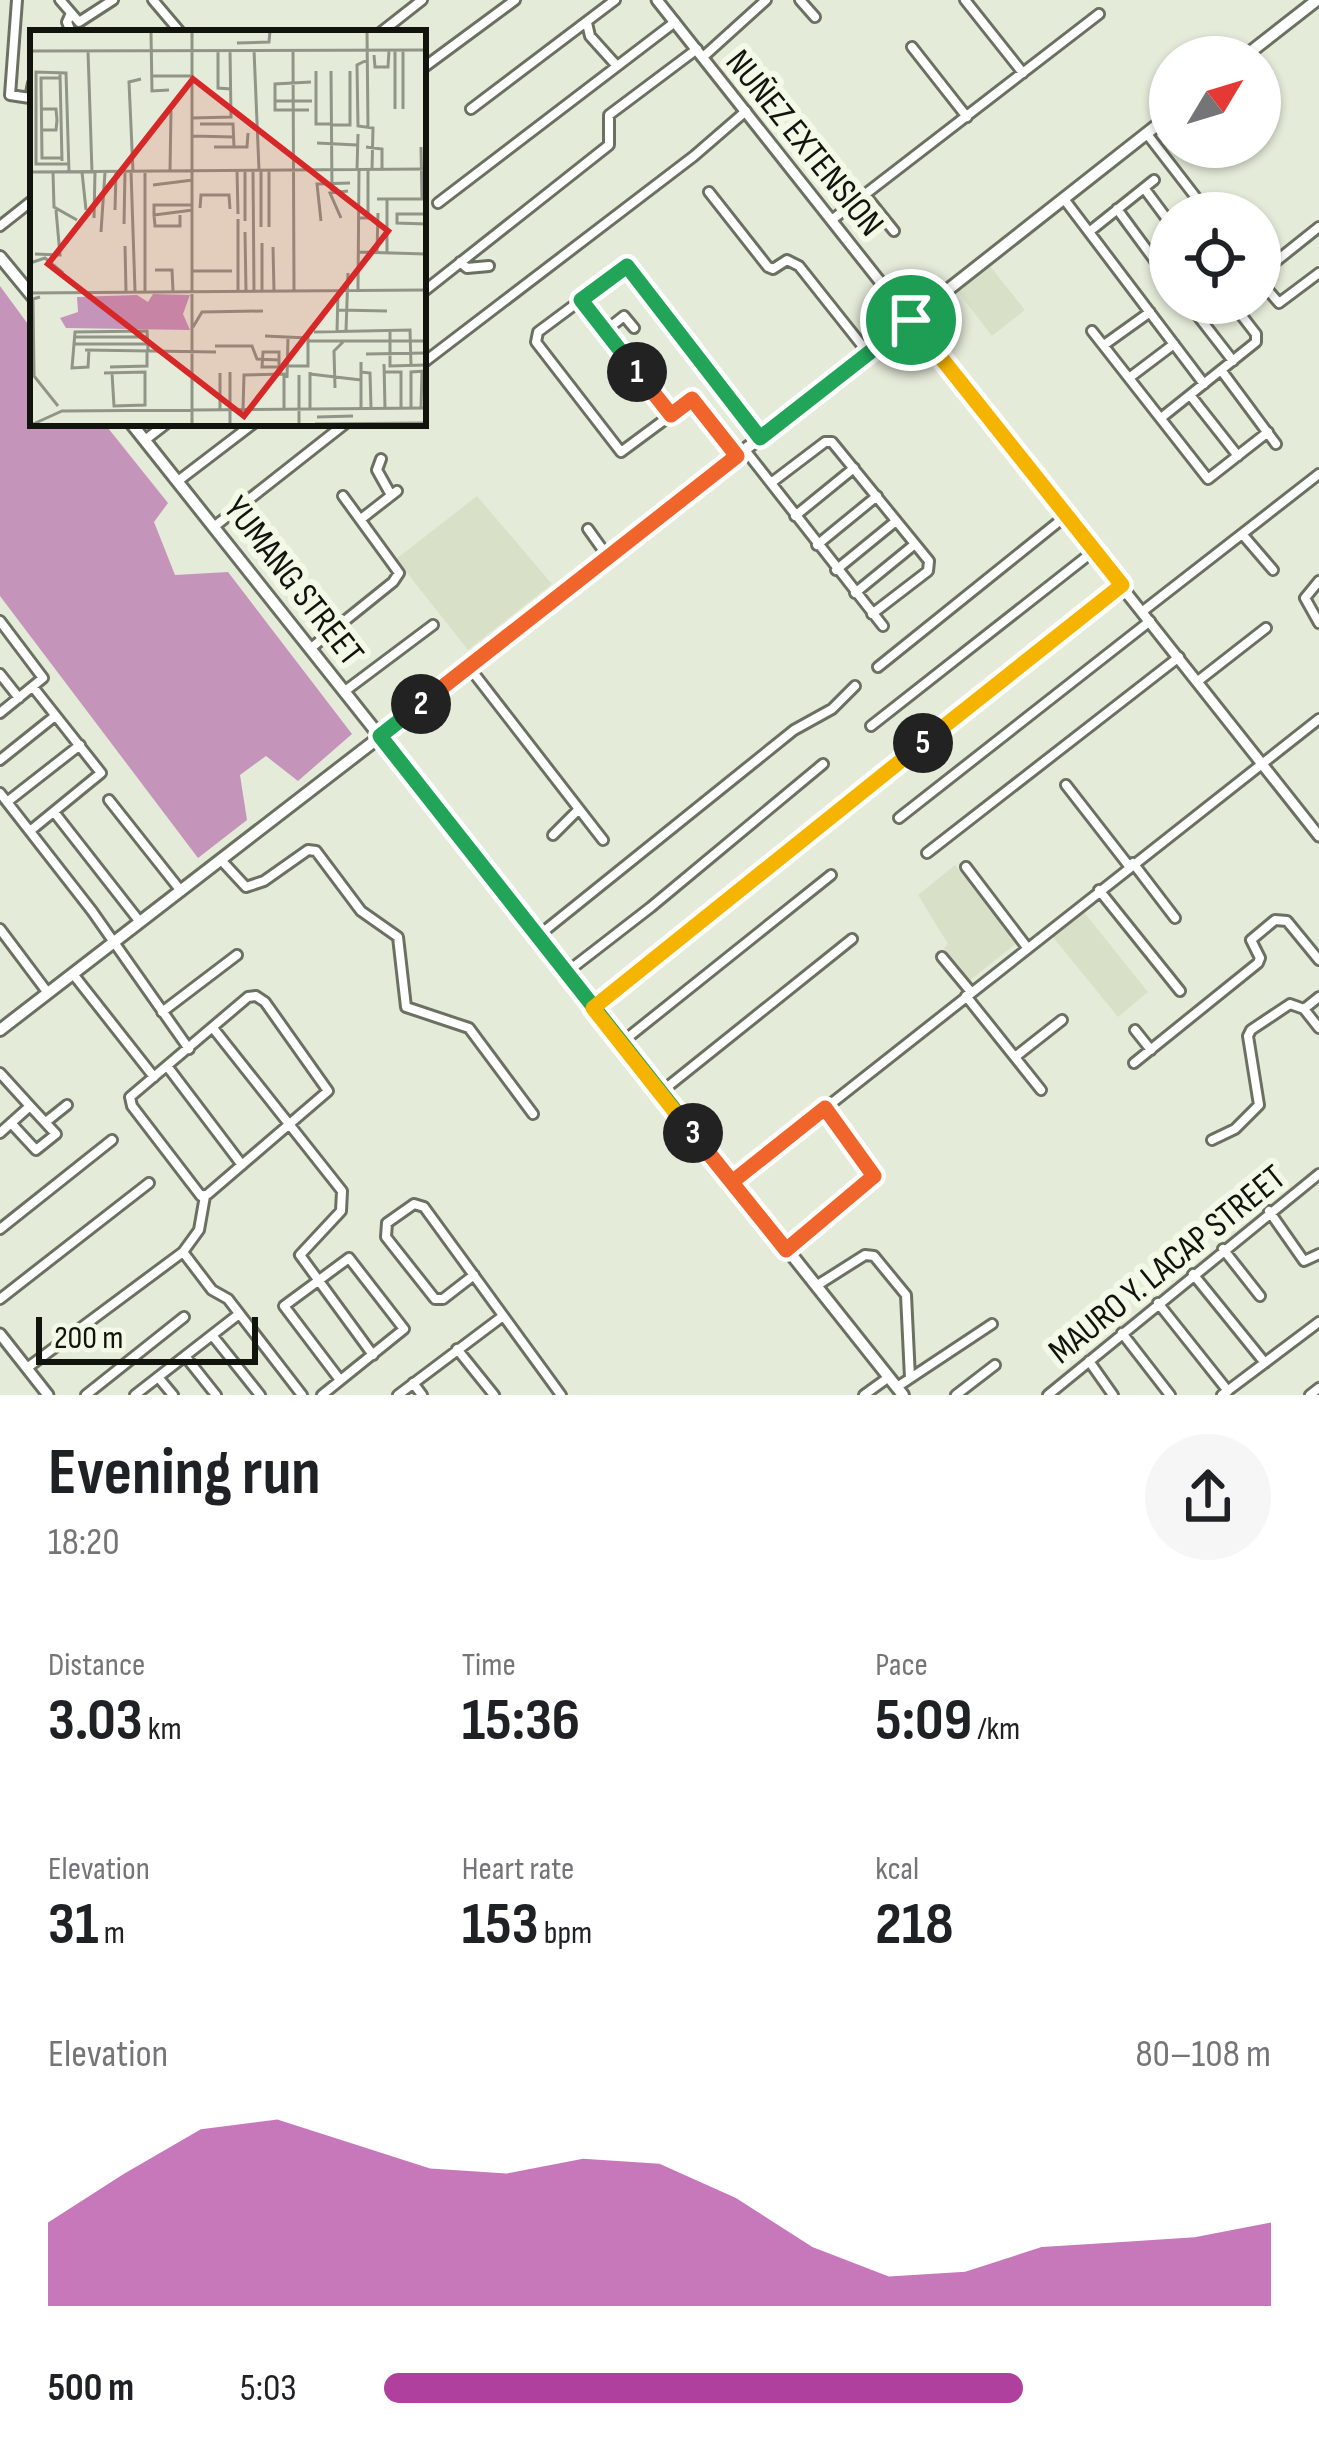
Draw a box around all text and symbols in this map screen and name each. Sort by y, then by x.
inset map [30,30,426,426]
north arrow [1149,36,1281,168]
map controls [1149,36,1281,324]
street label: NUÑEZ EXTENSION [716,42,892,245]
button: locate [1149,192,1281,324]
pin [860,269,962,371]
icon: arrive [878,287,944,353]
pin: 1 [607,342,667,402]
text: 1 [631,352,643,392]
street label: YUMANG STREET [214,489,372,675]
pin: 2 [391,674,451,734]
text: 2 [414,684,428,724]
pin: 5 [893,713,953,773]
text: 5 [916,723,930,763]
pin: 3 [663,1103,723,1163]
text: 3 [686,1113,700,1153]
street label: MAURO Y. LACAP STREET [1041,1156,1294,1373]
scale bar [36,1311,258,1364]
text: 200 m [54,1318,123,1358]
text: Evening run [48,1434,321,1513]
button: share [1145,1434,1271,1560]
text: 18:20 [48,1519,120,1566]
text: Distance [48,1645,145,1685]
text: Time [462,1645,516,1685]
text: Pace [875,1645,928,1685]
text: 3.03 [48,1685,143,1757]
text: 15:36 [462,1685,580,1757]
text: 5:09 [875,1685,972,1757]
text: km [143,1709,182,1749]
text: /km [972,1709,1020,1749]
text: Elevation [48,1849,150,1889]
text: Heart rate [462,1849,574,1889]
text: kcal [875,1849,919,1889]
text: 31 [48,1889,98,1961]
text: 153 [462,1889,539,1961]
text: 218 [875,1889,954,1961]
text: m [98,1913,125,1953]
text: bpm [539,1913,592,1953]
text: Elevation [48,2031,168,2078]
text: 80–108 m [1135,2031,1271,2078]
text: 500 m [48,2365,134,2412]
text: 5:03 [240,2365,297,2412]

